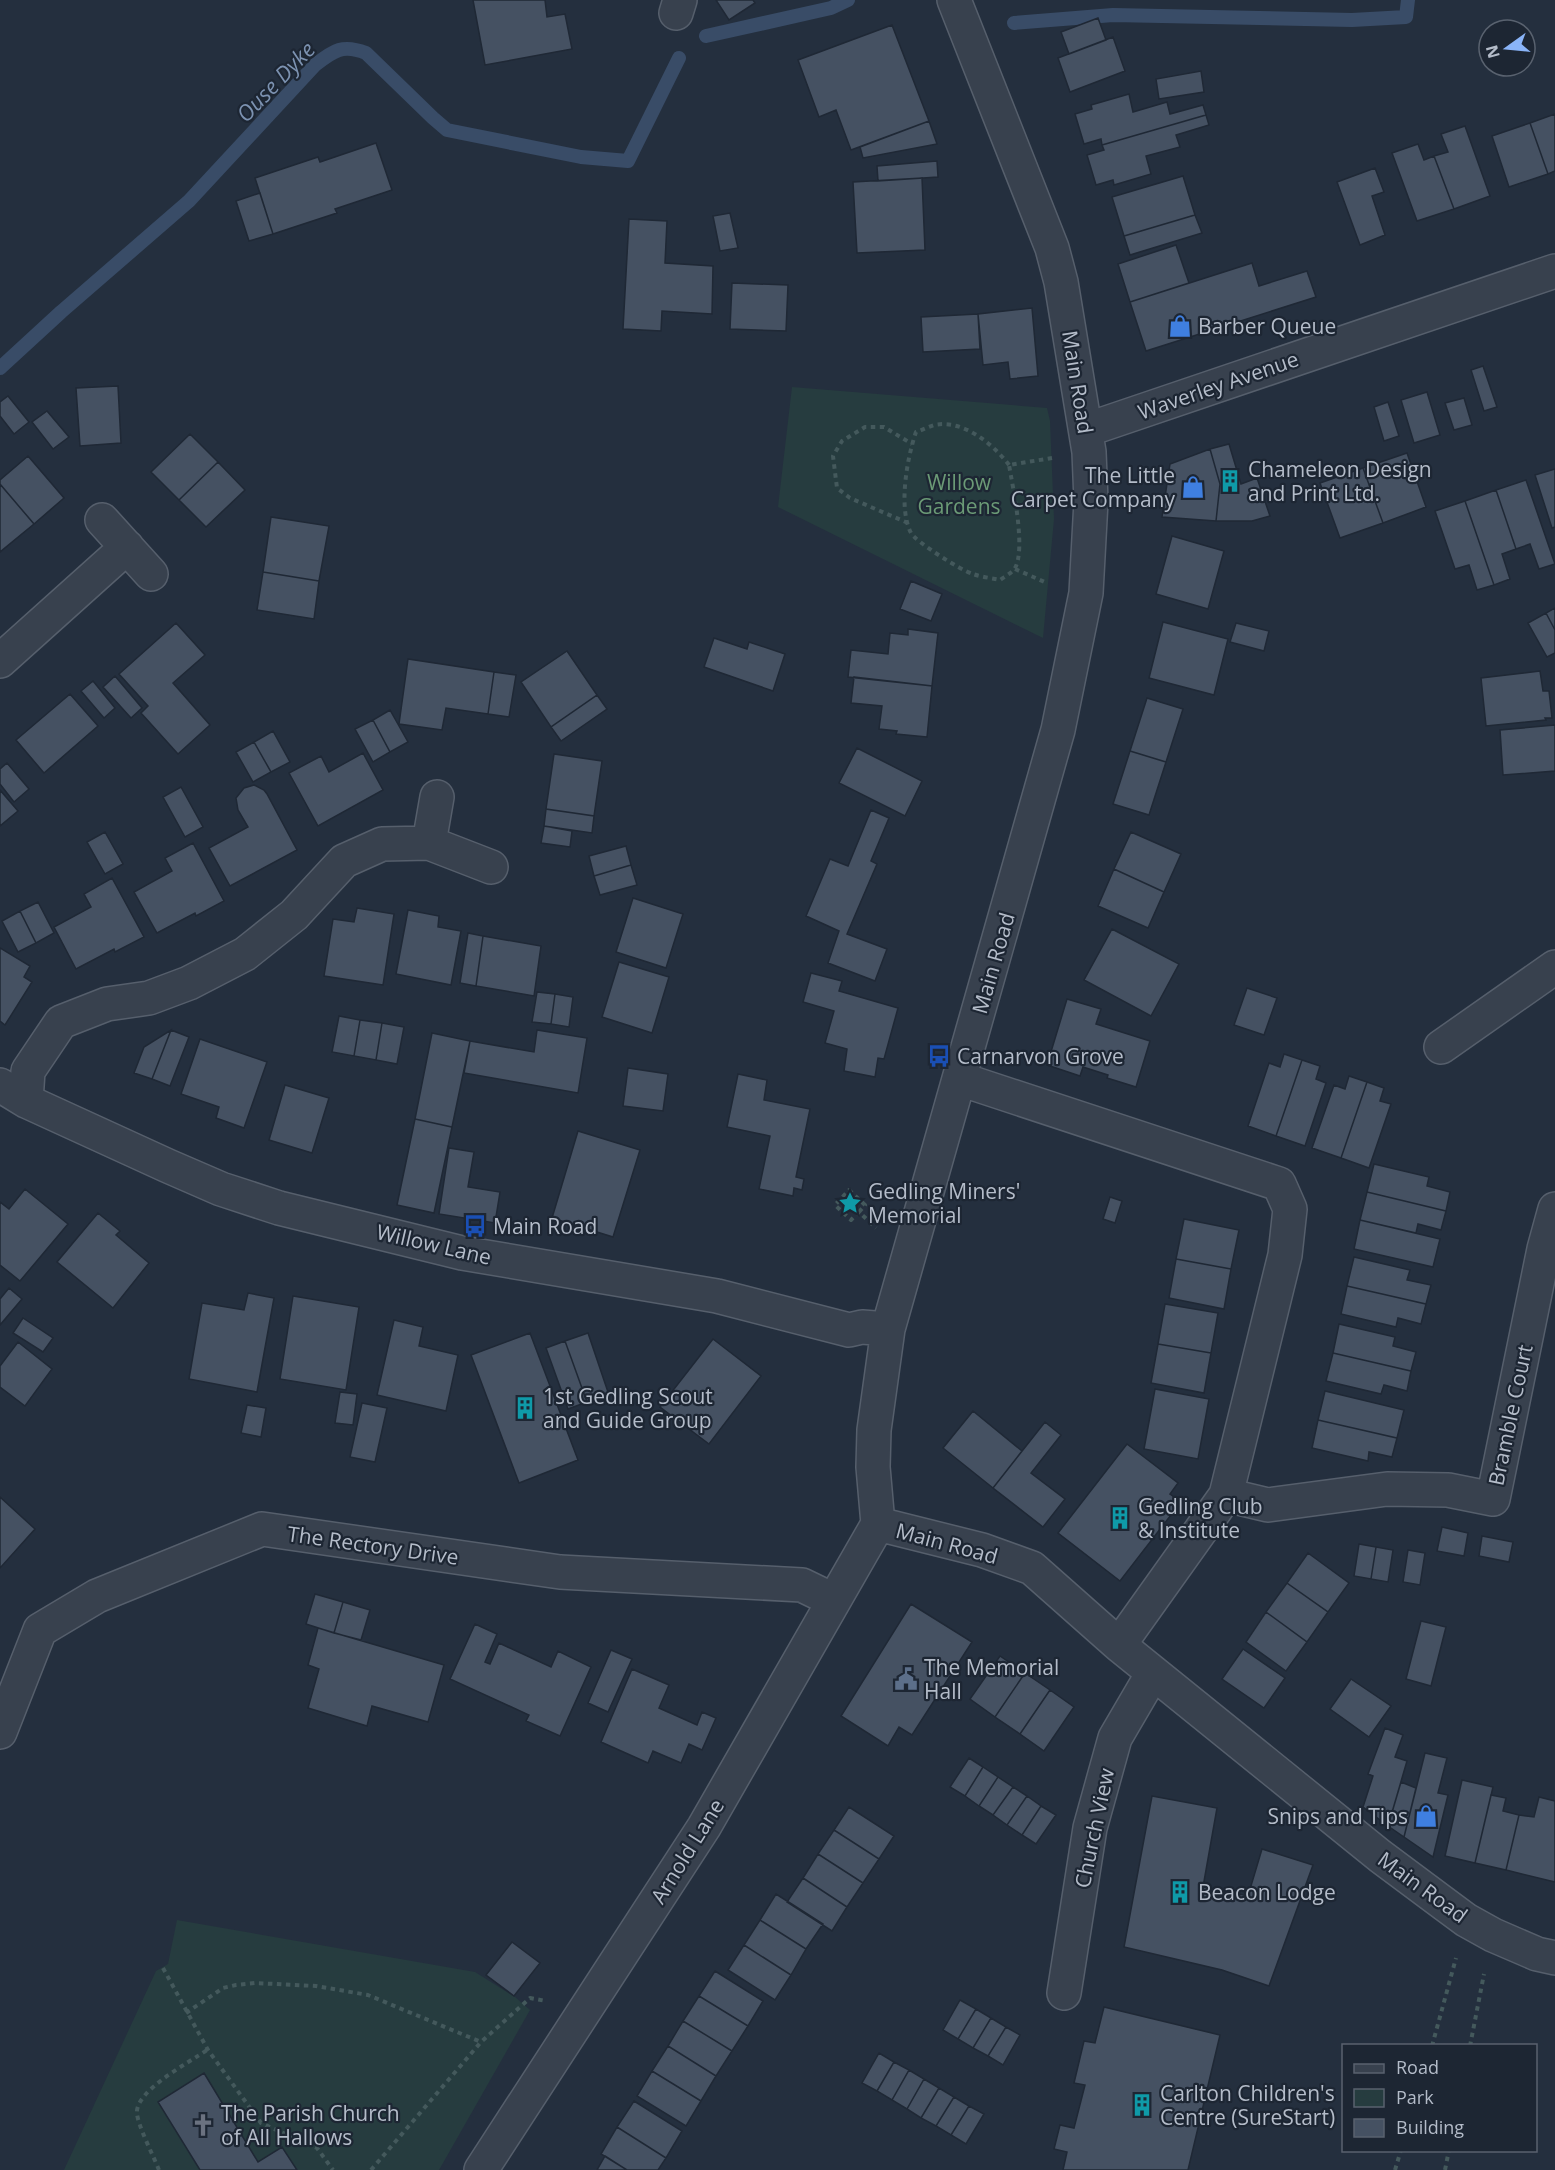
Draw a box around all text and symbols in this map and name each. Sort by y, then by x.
north arrow [1477,18,1537,78]
water label: Ouse Dyke [229,34,321,128]
text: N [1480,43,1505,61]
place label: Barber Queue [1198,312,1336,340]
shop icon: Barber Queue [1167,313,1193,339]
street label: Main Road [1056,328,1100,436]
street label: Waverley Avenue [1134,344,1302,426]
place label: Chameleon Design and Print Ltd. [1248,455,1432,507]
place label: The Little Carpet Company [1011,461,1175,513]
park label: Willow Gardens [917,468,1001,520]
building icon: Chameleon Design and Print Ltd. [1217,468,1243,494]
shop icon: The Little Carpet Company [1180,474,1206,500]
street label: Main Road [965,909,1021,1017]
place label: Carnarvon Grove [957,1042,1124,1070]
bus stop icon: Carnarvon Grove [926,1043,952,1069]
place label: Gedling Miners' Memorial [868,1177,1020,1229]
place icon: Gedling Miners' Memorial [837,1190,863,1216]
place label: Main Road [493,1212,597,1240]
bus stop icon: Main Road [462,1213,488,1239]
street label: Willow Lane [374,1217,494,1271]
street label: Bramble Court [1481,1342,1539,1488]
place label: 1st Gedling Scout and Guide Group [543,1382,713,1434]
building icon: 1st Gedling Scout and Guide Group [512,1395,538,1421]
place label: Gedling Club & Institute [1138,1492,1263,1544]
building icon: Gedling Club & Institute [1107,1505,1133,1531]
street label: Main Road [893,1516,1001,1570]
street label: The Rectory Drive [286,1519,460,1571]
place label: The Memorial Hall [924,1653,1059,1705]
public building icon: The Memorial Hall [893,1666,919,1692]
street label: Church View [1068,1765,1121,1891]
street label: Arnold Lane [644,1793,730,1909]
place label: Snips and Tips [1267,1802,1408,1830]
shop icon: Snips and Tips [1413,1803,1439,1829]
street label: Main Road [1373,1845,1473,1929]
place label: Beacon Lodge [1198,1878,1336,1906]
building icon: Beacon Lodge [1167,1879,1193,1905]
legend [1342,2044,1537,2152]
text: Road [1396,2055,1439,2079]
place label: Carlton Children's Centre (SureStart) [1160,2079,1335,2131]
text: Park [1396,2085,1434,2109]
building icon: Carlton Children's Centre (SureStart) [1129,2092,1155,2118]
place label: The Parish Church of All Hallows [221,2099,400,2151]
church icon: The Parish Church of All Hallows [190,2112,216,2138]
text: Building [1396,2115,1464,2139]

